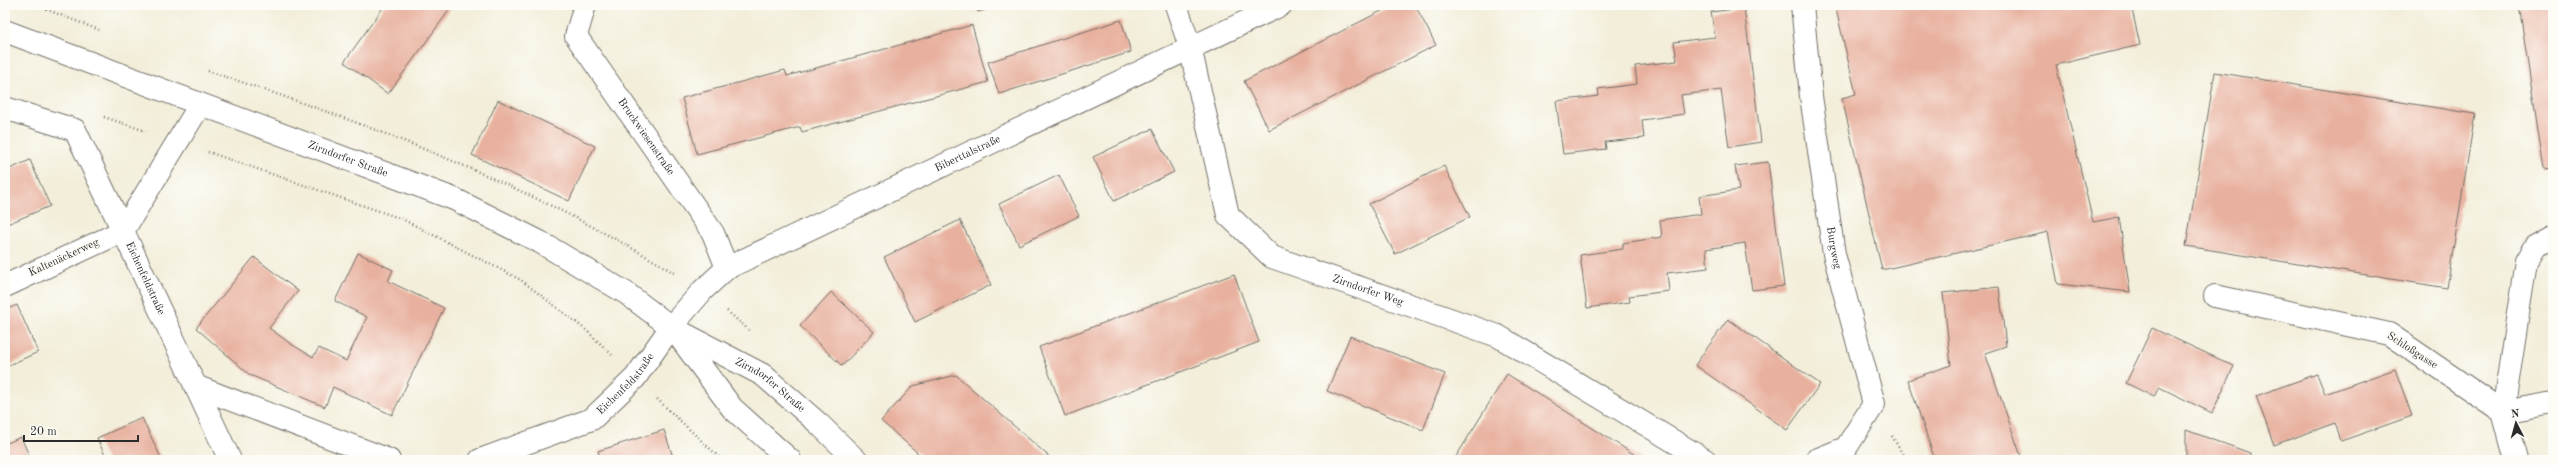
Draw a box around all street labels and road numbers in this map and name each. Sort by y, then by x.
street label: Bruckwiesenstraße [616,97,676,177]
street label: Biberttalstraße [933,133,1002,174]
street label: Zirndorfer Straße [306,139,389,179]
street label: Burgweg [1825,226,1843,270]
street label: Kaltenäckerweg [27,237,101,279]
street label: Eichenfeldstraße [123,240,167,317]
street label: Zirndorfer Weg [1331,273,1405,308]
street label: Schloßgasse [2385,331,2439,371]
street label: Eichenfeldstraße [595,351,656,417]
street label: Zirndorfer Straße [733,356,807,414]

